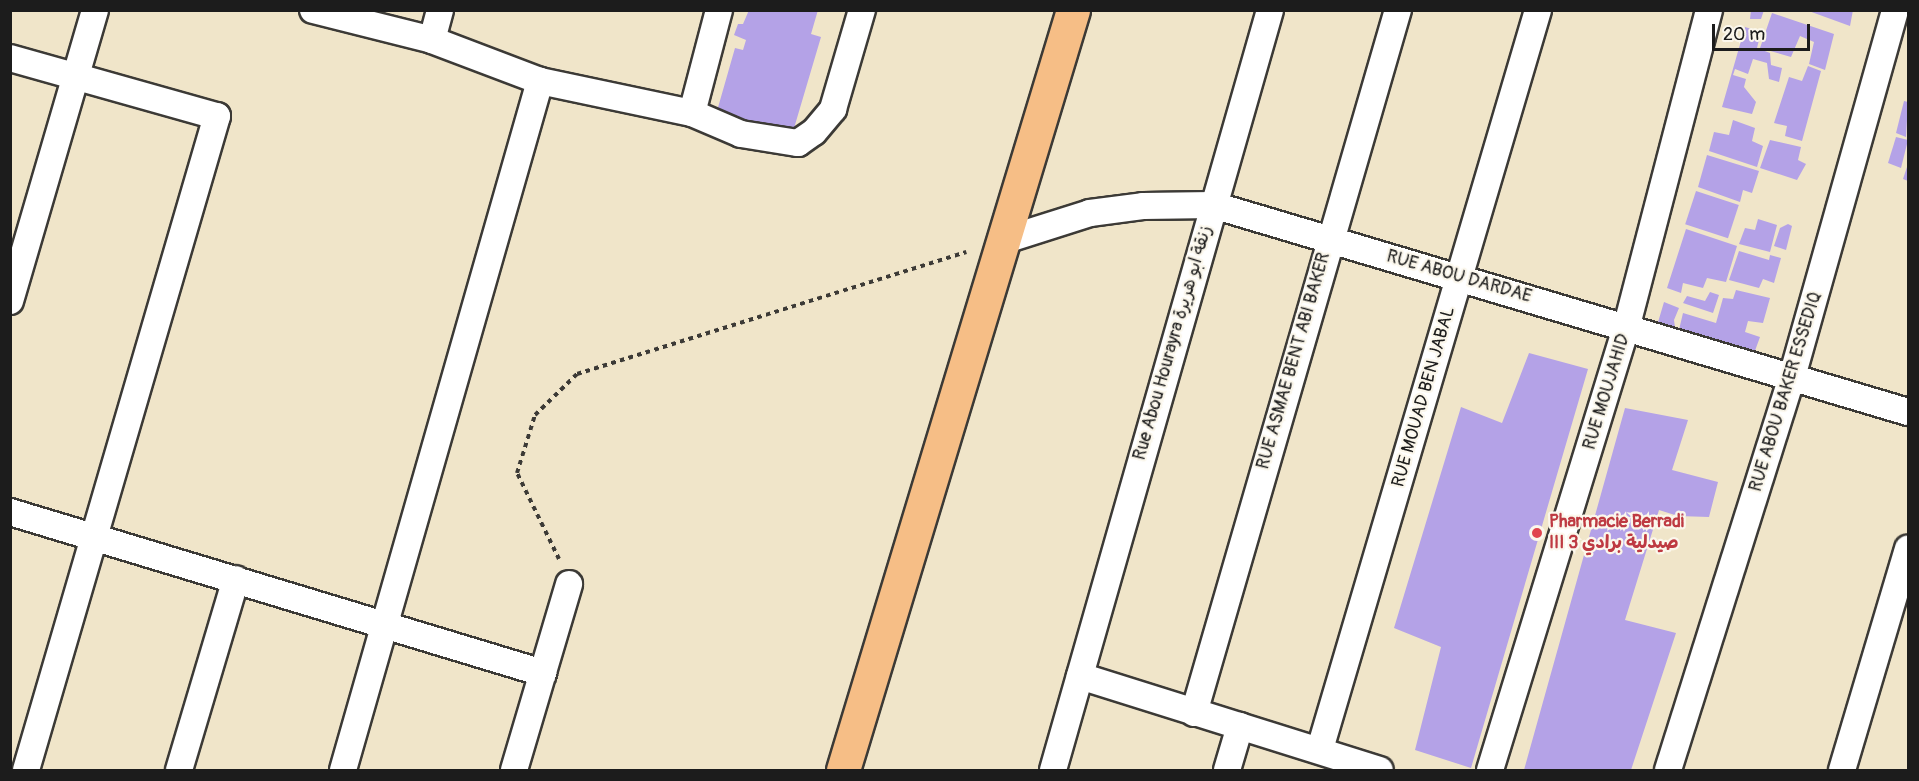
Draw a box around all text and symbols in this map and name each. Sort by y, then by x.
scale bar [1715,12,1812,50]
text: 20 m [1723,23,1765,46]
street label: Rue Abou Hourayra زنقة ابو هريرة [1129,223,1217,463]
street label: RUE ABOU DARDAE [1384,246,1534,308]
street label: RUE ASMAE BENT ABI BAKER [1253,250,1335,472]
street label: RUE ABOU BAKER ESSEDIQ [1745,290,1827,494]
street label: RUE MOUAD BEN JABAL [1388,304,1460,490]
street label: RUE MOUJAHID [1579,331,1635,453]
place label: Pharmacie Berradi III صيدلية برادي 3 [1549,512,1684,554]
marker: Pharmacie Berradi III صيدلية برادي 3 [1530,526,1544,540]

